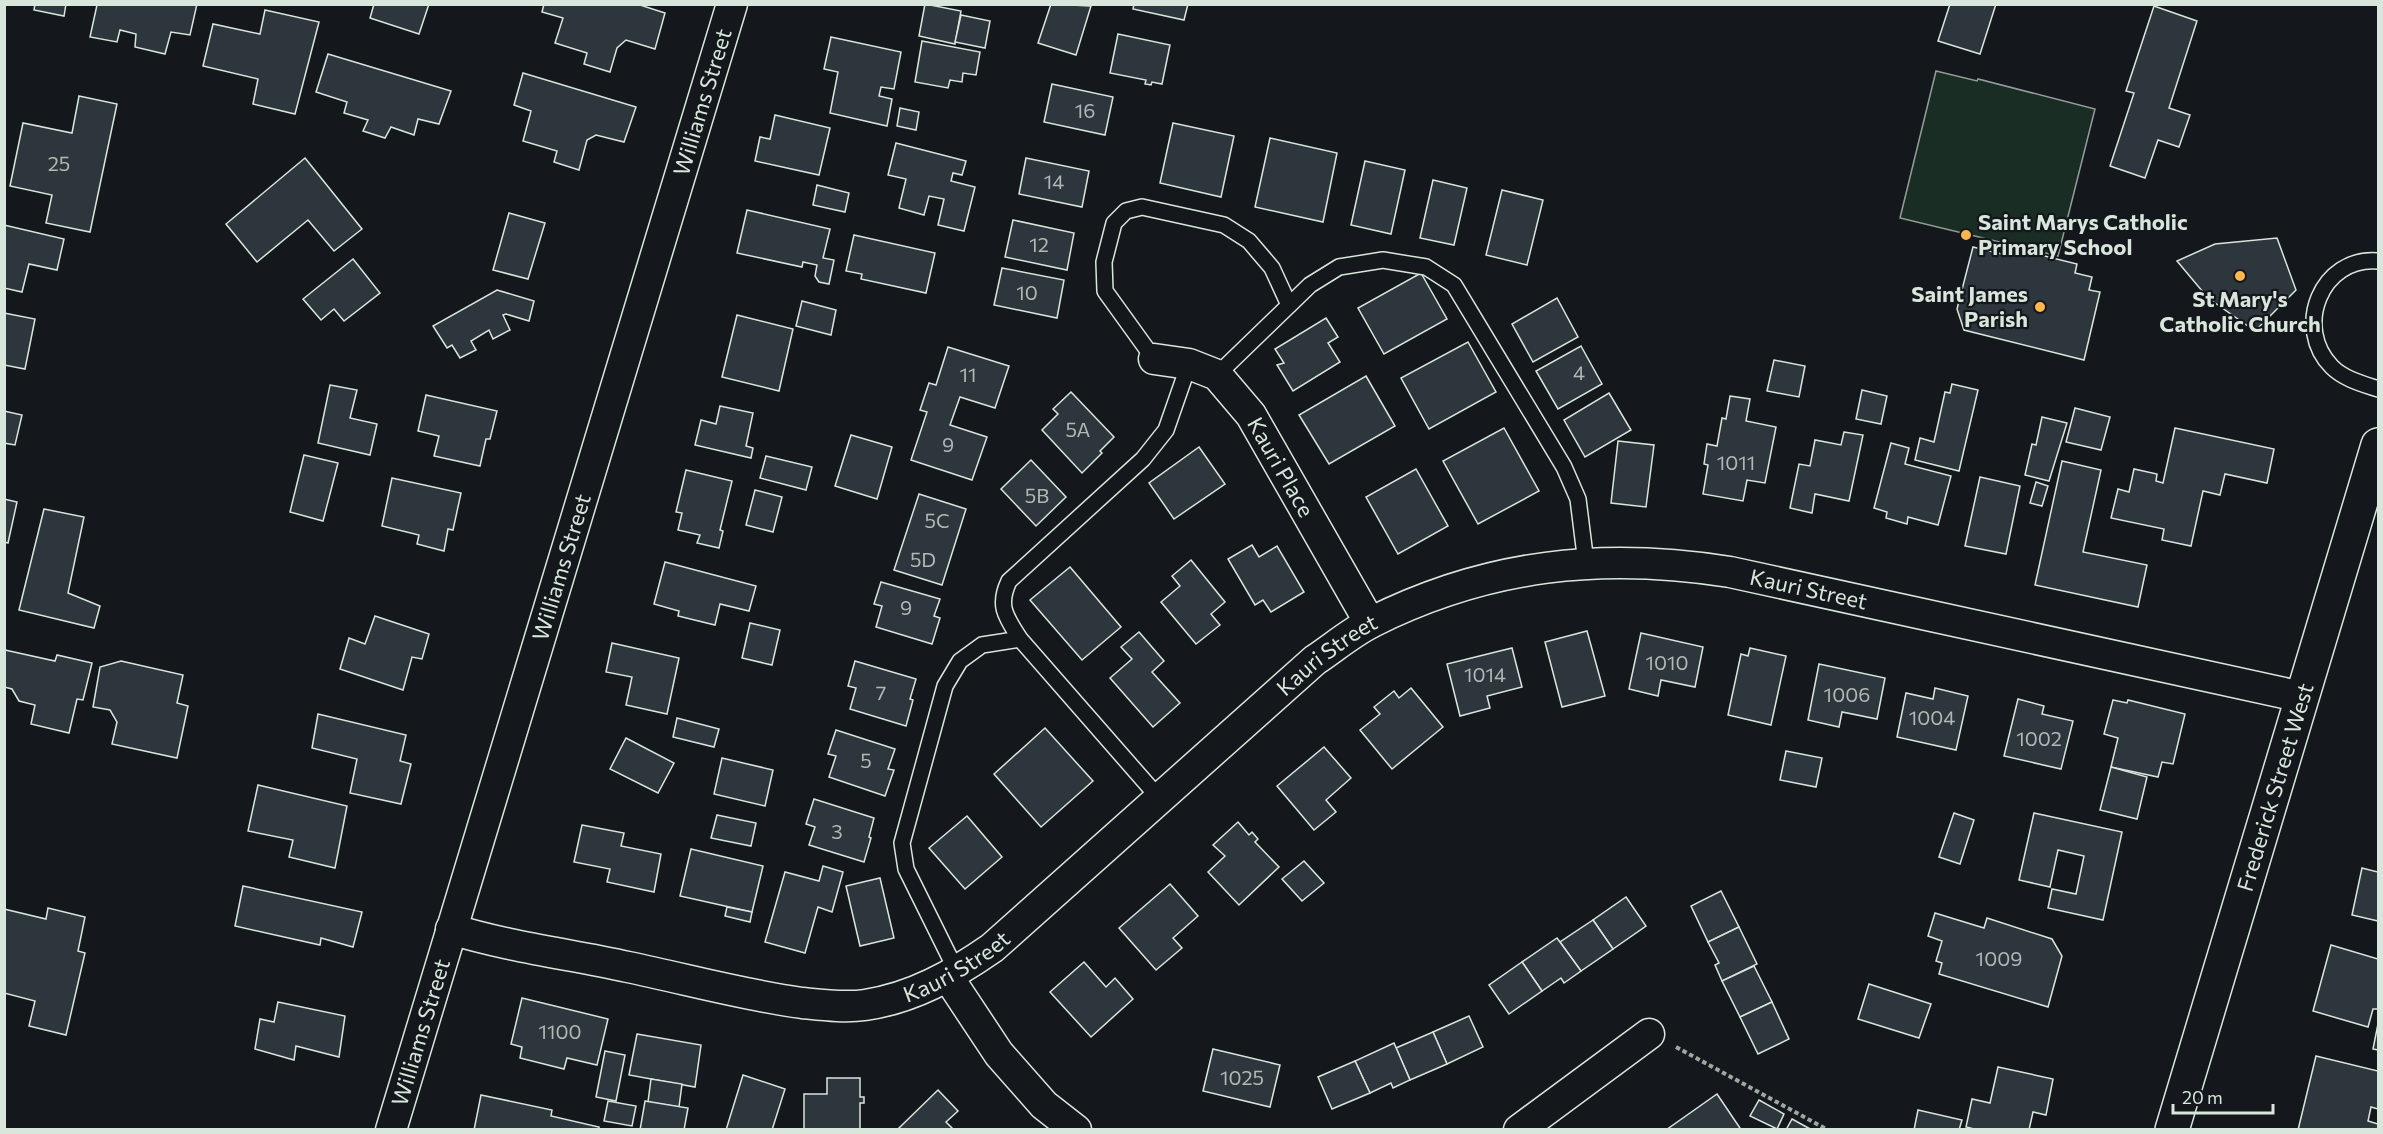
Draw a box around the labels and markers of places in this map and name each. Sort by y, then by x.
place label: Saint Marys Catholic Primary School [1978,208,2188,260]
marker: Saint Marys Catholic Primary School [1959,228,1973,242]
marker: St Mary's Catholic Church [2233,269,2247,283]
place label: Saint James Parish [1911,280,2028,332]
place label: St Mary's Catholic Church [2159,285,2321,337]
marker: Saint James Parish [2033,300,2047,314]

